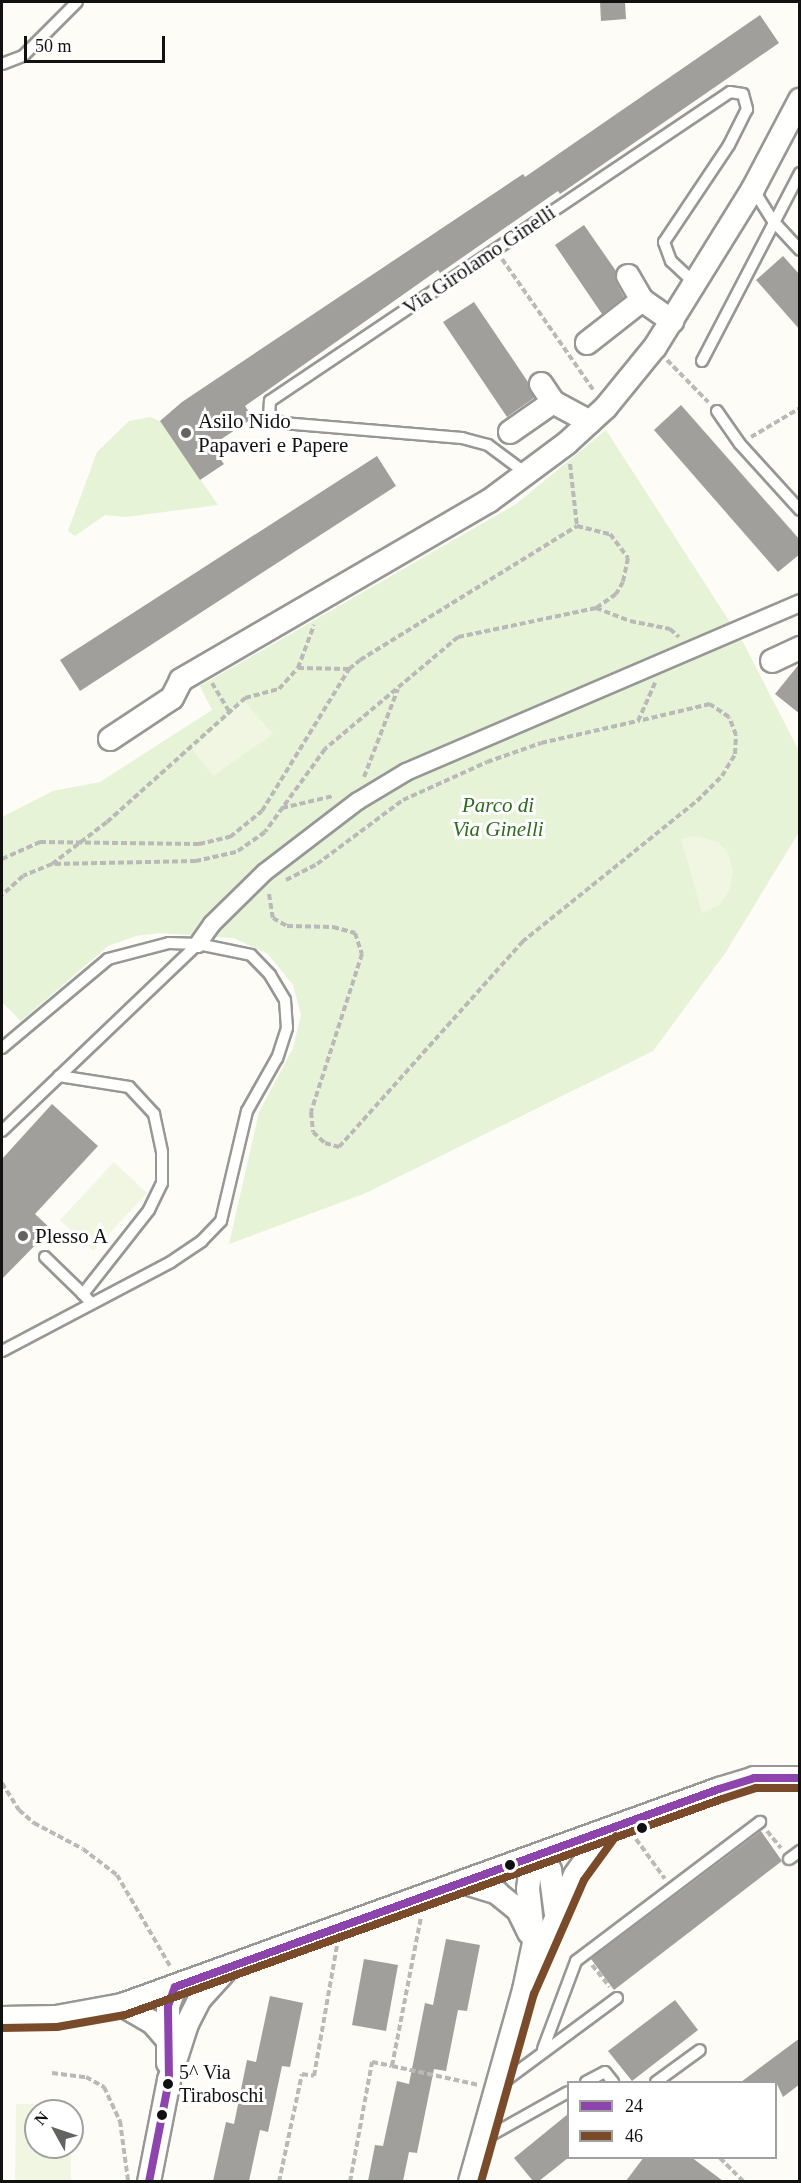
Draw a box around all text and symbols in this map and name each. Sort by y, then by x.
scale bar [27,24,168,62]
text: 50 m [35,36,72,56]
street label: Via Girolamo Ginelli [398,200,560,320]
place label: Asilo Nido Papaveri e Papere [198,408,348,458]
marker: Asilo Nido Papaveri e Papere [179,426,193,440]
park label: Parco di Via Ginelli [452,792,544,842]
place label: Plesso A [35,1223,109,1249]
marker: Plesso A [16,1229,30,1243]
unlabelled marker [636,1822,648,1834]
unlabelled marker [504,1859,516,1871]
place label: 5^ Via Tiraboschi [179,2060,264,2107]
marker: 5^ Via Tiraboschi [162,2078,174,2090]
legend [567,2081,777,2159]
text: 24 [625,2096,643,2116]
north arrow [24,2099,84,2159]
text: N [31,2109,52,2128]
unlabelled marker [156,2109,168,2121]
text: 46 [625,2126,643,2146]

